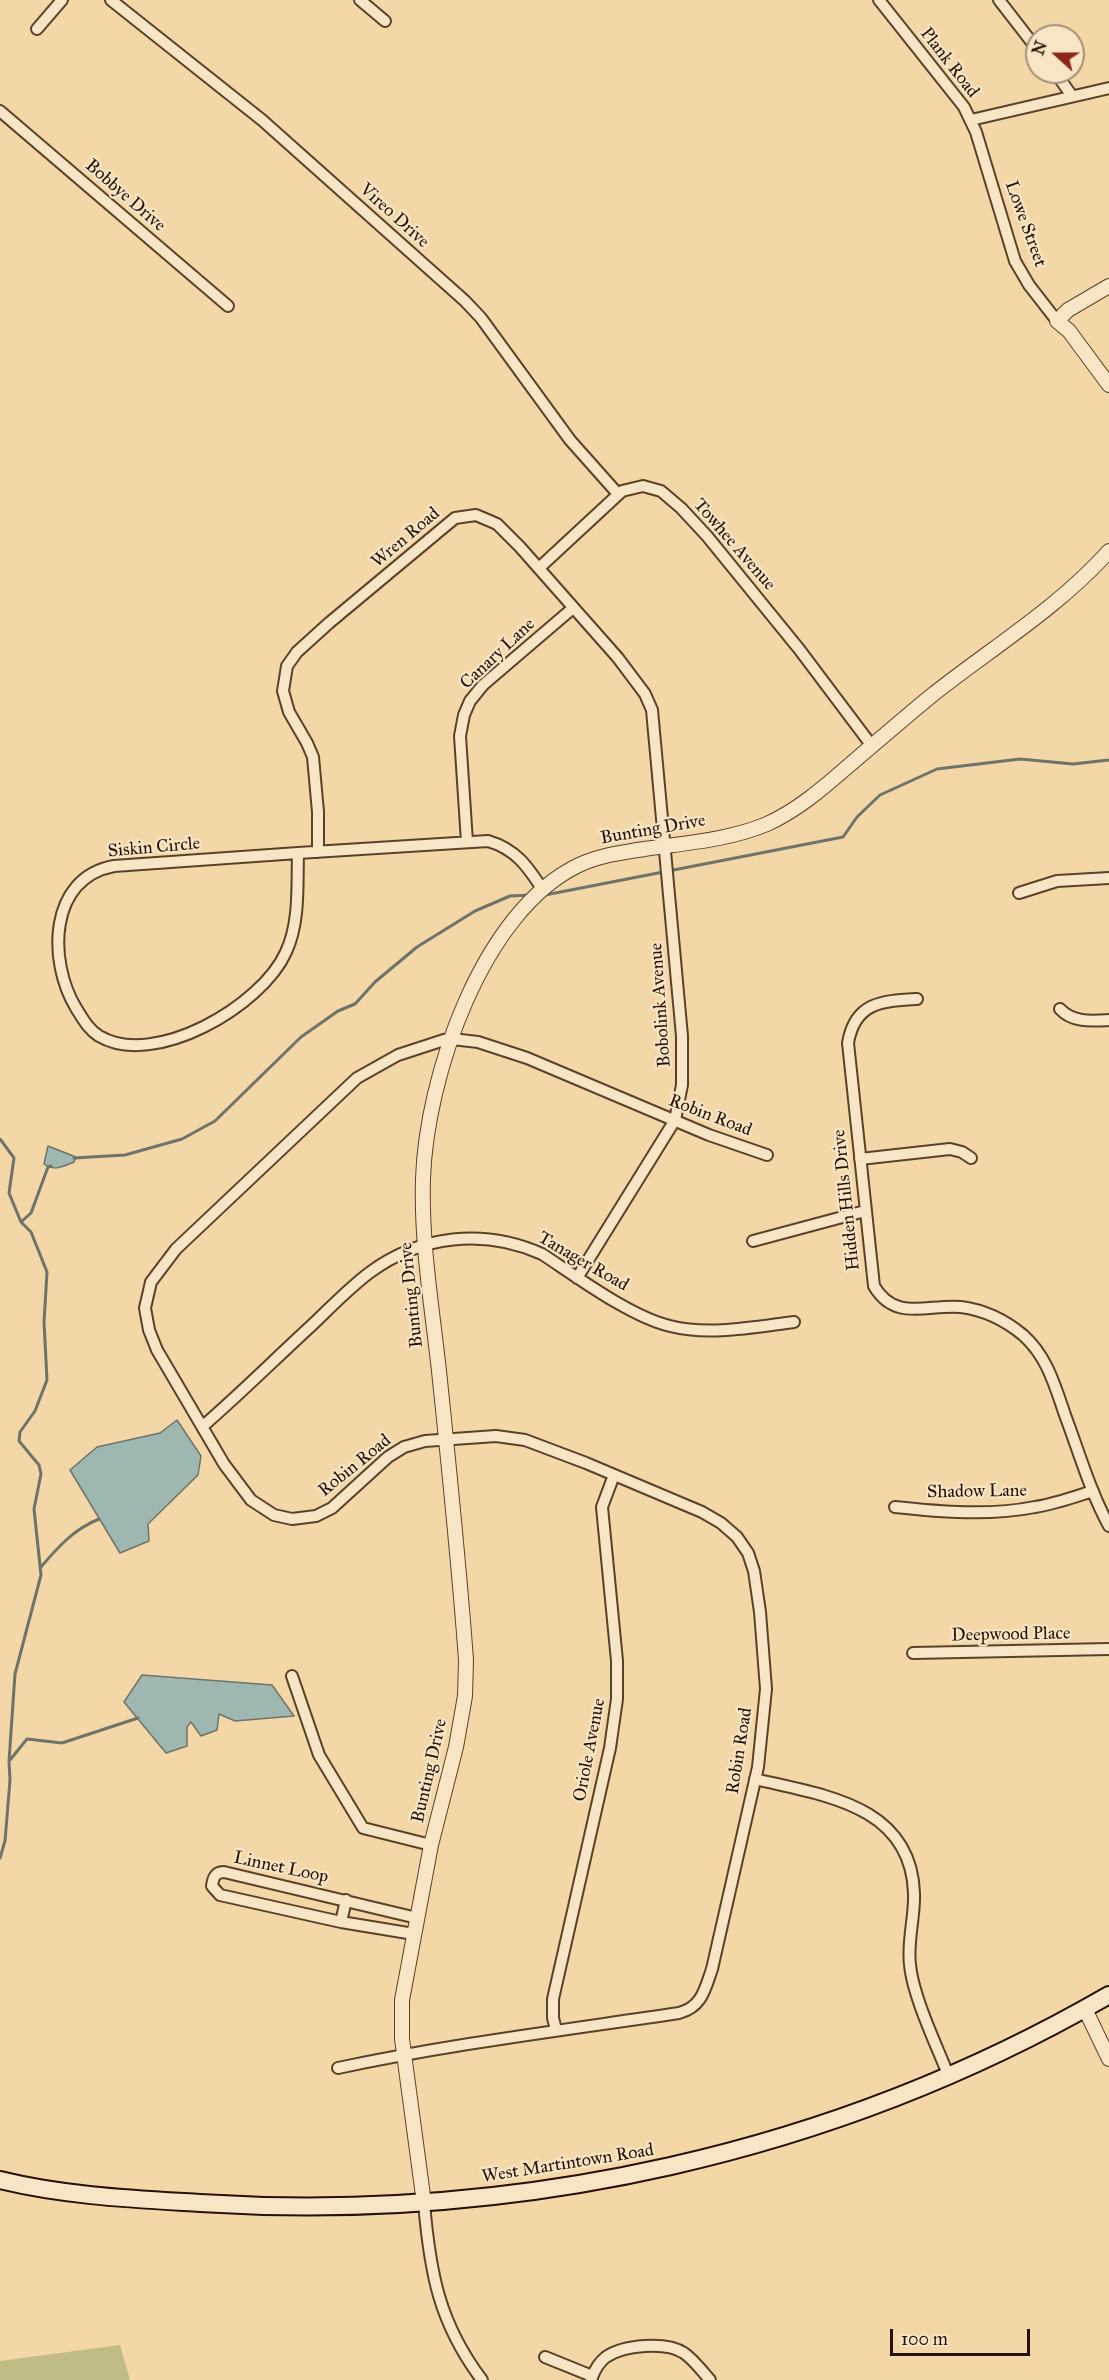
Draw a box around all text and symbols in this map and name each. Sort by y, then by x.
street label: Plank Road [915,24,983,102]
north arrow [1025,24,1085,84]
text: N [1028,38,1051,58]
street label: Bobbye Drive [80,155,170,237]
street label: Lowe Street [999,178,1051,270]
street label: Vireo Drive [355,179,433,253]
street label: Towhee Avenue [688,495,780,595]
street label: Wren Road [367,503,445,573]
street label: Canary Lane [456,614,540,694]
street label: Bunting Drive [599,810,707,850]
street label: Siskin Circle [107,833,201,863]
street label: Bobolink Avenue [646,942,676,1068]
street label: Robin Road [665,1090,755,1142]
street label: Hidden Hills Drive [829,1128,865,1272]
street label: Tanager Road [534,1227,632,1297]
street label: Bunting Drive [396,1241,428,1349]
street label: Robin Road [314,1430,396,1502]
street label: Shadow Lane [927,1480,1027,1504]
street label: Deepwood Place [951,1623,1071,1647]
street label: Oriole Avenue [569,1697,611,1803]
street label: Robin Road [723,1706,757,1796]
street label: Bunting Drive [408,1717,452,1825]
street label: Linnet Loop [232,1847,330,1889]
street label: West Martintown Road [480,2140,656,2188]
scale bar [893,2317,1032,2355]
text: 100 m [901,2328,948,2350]

